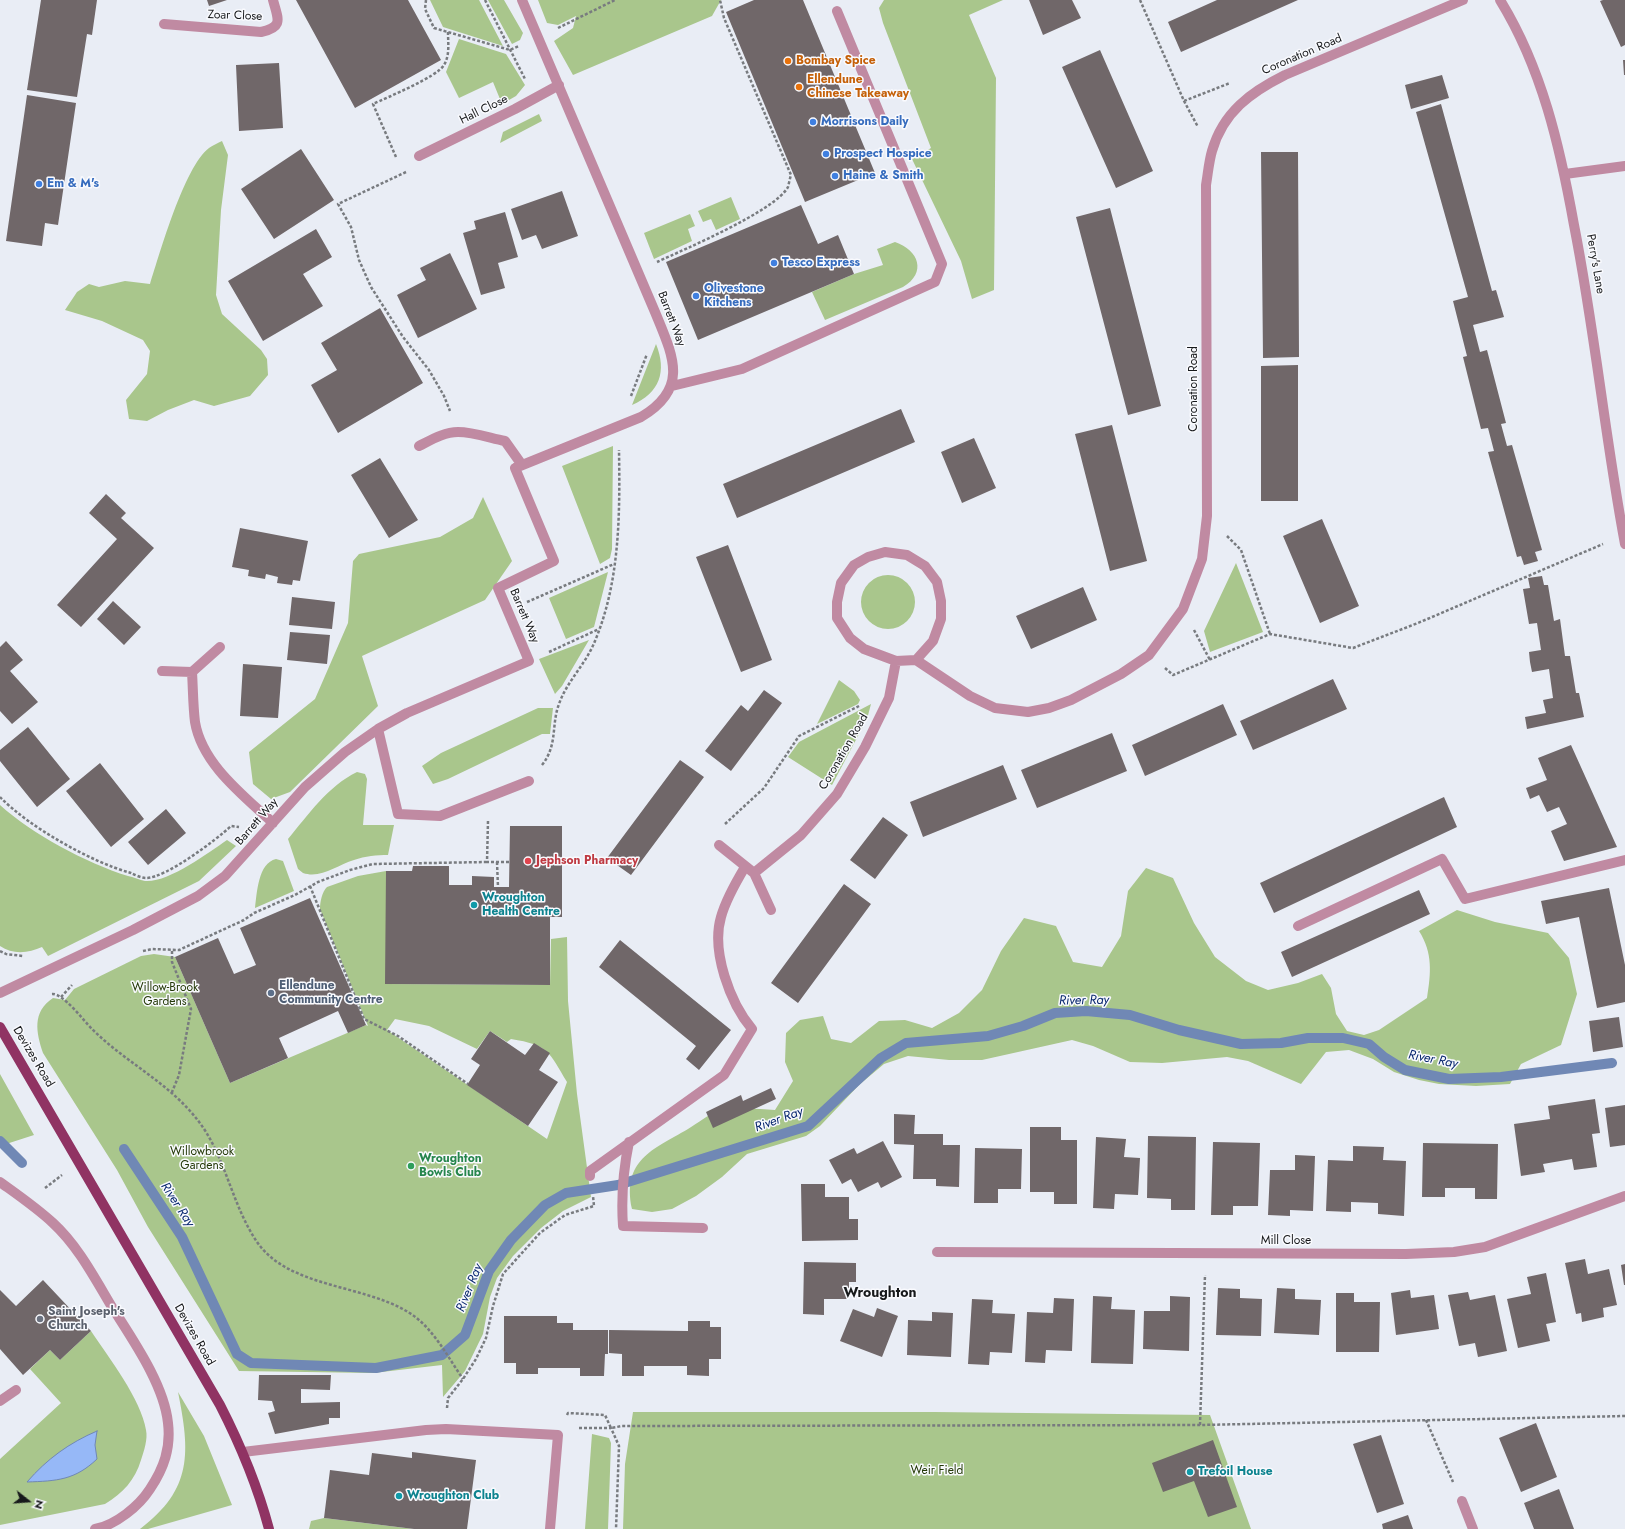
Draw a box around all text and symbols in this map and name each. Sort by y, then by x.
street label: Zoar Close [207,8,263,24]
street label: Coronation Road [1260,32,1344,78]
place label: Bombay Spice [796,54,876,68]
marker: Bombay Spice [783,56,793,66]
place label: Ellendune Chinese Takeaway [807,73,909,101]
marker: Ellendune Chinese Takeaway [794,82,804,92]
street label: Hall Close [457,92,511,128]
place label: Morrisons Daily [821,115,909,129]
marker: Morrisons Daily [808,117,818,127]
place label: Prospect Hospice [834,147,932,161]
marker: Prospect Hospice [821,149,831,159]
place label: Haine & Smith [843,169,924,183]
marker: Haine & Smith [830,171,840,181]
place label: Em & M's [47,177,99,191]
marker: Em & M's [34,179,44,189]
street label: Perry's Lane [1583,233,1607,295]
place label: Tesco Express [782,256,860,270]
marker: Tesco Express [769,258,779,268]
place label: Olivestone Kitchens [704,282,764,310]
street label: Barrett Way [654,289,688,349]
marker: Olivestone Kitchens [691,291,701,301]
street label: Coronation Road [1187,346,1201,432]
street label: Barrett Way [506,587,542,645]
street label: Coronation Road [816,711,872,793]
street label: Barrett Way [233,795,281,849]
place label: Jephson Pharmacy [536,854,638,868]
marker: Jephson Pharmacy [523,856,533,866]
place label: Wroughton Health Centre [482,891,560,919]
marker: Wroughton Health Centre [469,900,479,910]
place label: Ellendune Community Centre [279,979,383,1007]
park label: Willow-Brook Gardens [132,981,198,1009]
marker: Ellendune Community Centre [266,988,276,998]
water label: River Ray [1059,993,1109,1009]
street label: Devizes Road [9,1024,57,1090]
water label: River Ray [1407,1048,1459,1072]
water label: River Ray [753,1104,805,1136]
park label: Willowbrook Gardens [170,1145,234,1173]
place label: Wroughton Bowls Club [419,1152,482,1180]
marker: Wroughton Bowls Club [406,1161,416,1171]
water label: River Ray [157,1180,197,1230]
street label: Mill Close [1261,1234,1311,1248]
water label: River Ray [453,1262,487,1314]
district label: Wroughton [843,1286,917,1302]
street label: Devizes Road [171,1302,217,1368]
place label: Saint Joseph's Church [48,1305,125,1333]
marker: Saint Joseph's Church [35,1314,45,1324]
park label: Weir Field [911,1464,963,1478]
place label: Trefoil House [1198,1465,1273,1479]
marker: Trefoil House [1185,1467,1195,1477]
north arrow [8,1481,48,1521]
place label: Wroughton Club [407,1489,499,1503]
marker: Wroughton Club [394,1491,404,1501]
text: N [31,1498,48,1511]

